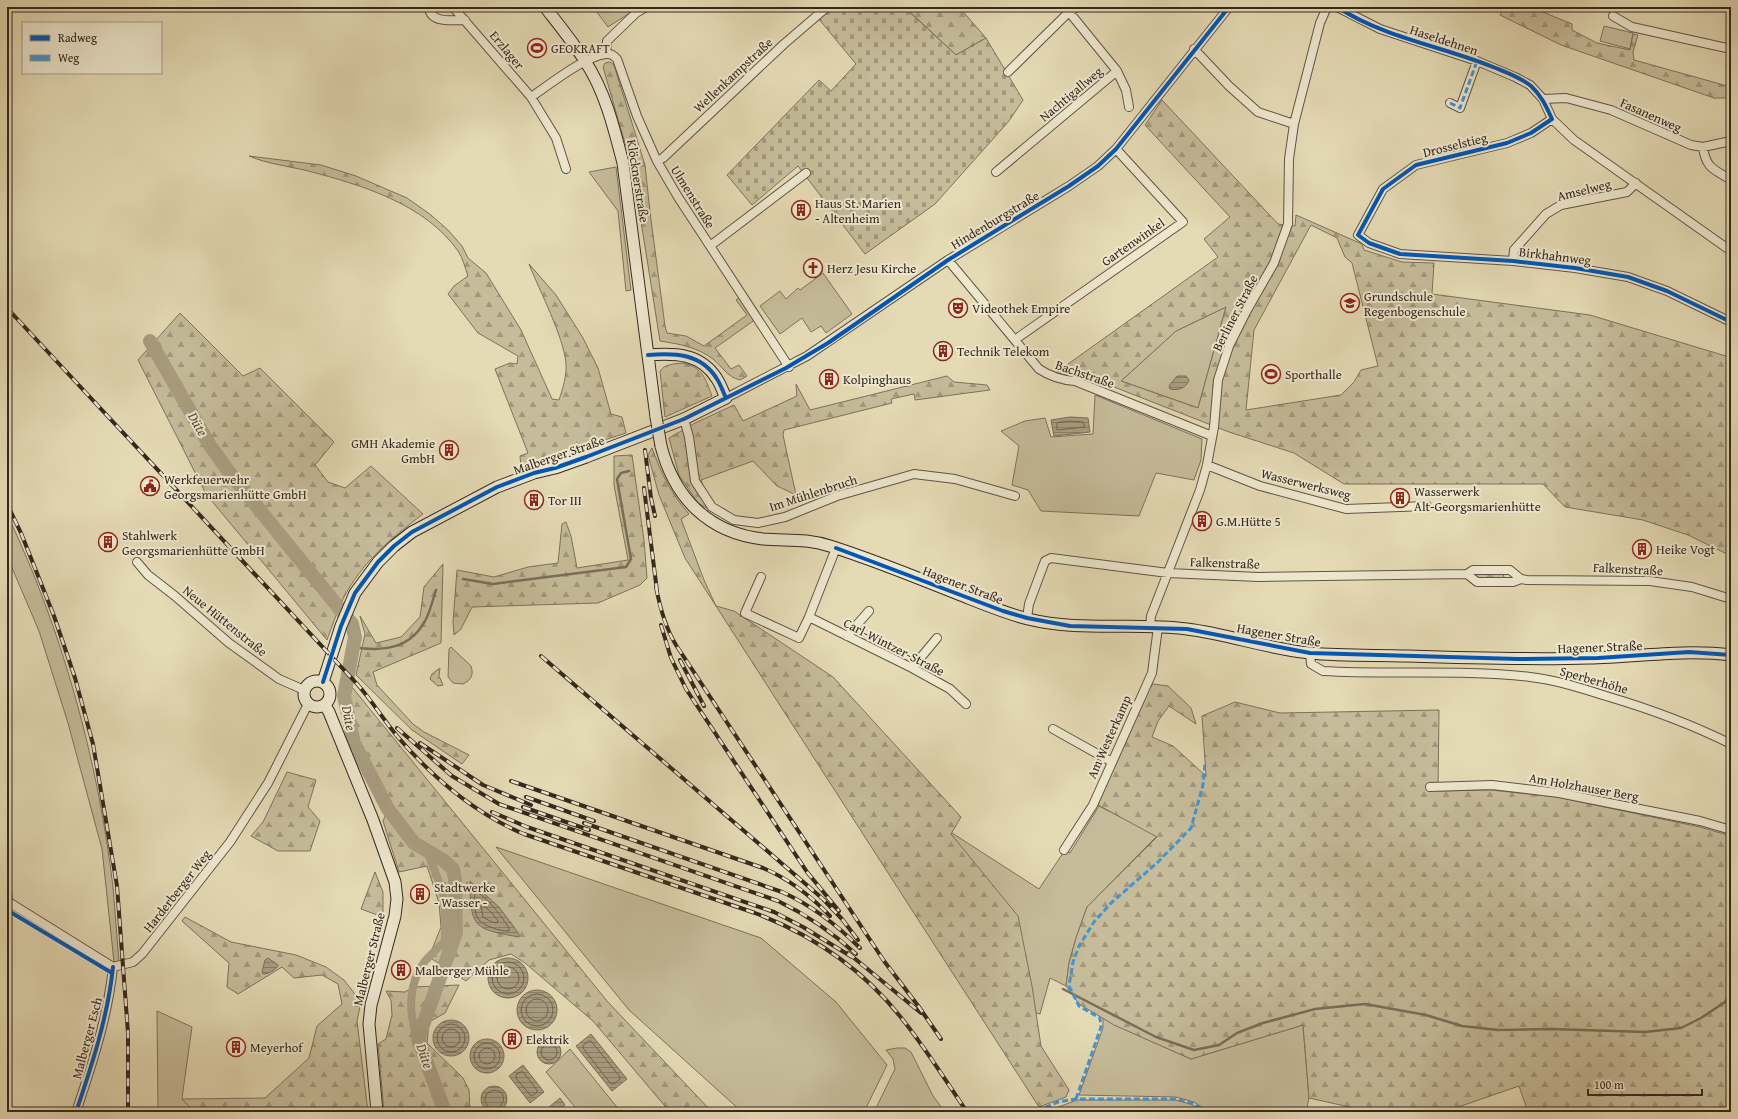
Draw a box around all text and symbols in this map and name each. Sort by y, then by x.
street label: Haseldehnen [1407,20,1481,60]
legend [22,22,162,74]
street label: Erzlager [485,27,529,74]
text: Radweg [58,29,97,46]
street label: Wellenkampstraße [689,33,777,117]
sports icon: GEOKRAFT [526,37,548,59]
place label: GEOKRAFT [551,39,611,58]
text: Weg [58,49,79,66]
street label: Nachtigallweg [1035,62,1107,126]
street label: Fasanenweg [1617,93,1685,137]
street label: Drosselstieg [1421,128,1490,162]
street label: Klöcknerstraße [622,138,654,224]
street label: Ulmenstraße [666,162,720,232]
street label: Amselweg [1555,174,1613,206]
street label: Hindenburgstraße [947,186,1043,254]
place label: Haus St. Marien - Altenheim [815,194,902,228]
building icon: Haus St. Marien - Altenheim [790,199,812,221]
street label: Gartenwinkel [1097,213,1169,271]
street label: Birkhahnweg [1518,242,1593,270]
church icon: Herz Jesu Kirche [802,257,824,279]
place label: Herz Jesu Kirche [827,259,916,278]
street label: Berliner Straße [1208,271,1262,355]
place label: Grundschule Regenbogenschule [1364,287,1466,321]
school or university icon: Grundschule Regenbogenschule [1339,292,1361,314]
theatre icon: Videothek Empire [947,297,969,319]
place label: Videothek Empire [972,299,1070,318]
building icon: Technik Telekom [932,340,954,362]
place label: Technik Telekom [957,342,1050,361]
street label: Bachstraße [1053,355,1117,393]
sports icon: Sporthalle [1260,363,1282,385]
place label: Sporthalle [1285,365,1342,384]
building icon: Kolpinghaus [818,368,840,390]
place label: Kolpinghaus [843,370,911,389]
water label: Düte [183,407,213,440]
street label: Malberger Straße [511,430,607,480]
place label: GMH Akademie GmbH [351,434,435,468]
building icon: GMH Akademie GmbH [438,439,460,461]
street label: Wasserwerksweg [1259,464,1354,504]
place label: Werkfeuerwehr Georgsmarienhütte GmbH [164,470,307,504]
street label: Im Mühlenbruch [767,470,860,516]
public building icon: Werkfeuerwehr Georgsmarienhütte GmbH [139,475,161,497]
place label: Wasserwerk Alt-Georgsmarienhütte [1414,482,1541,516]
building icon: Wasserwerk Alt-Georgsmarienhütte [1389,487,1411,509]
building icon: Tor III [523,489,545,511]
place label: Tor III [548,491,582,510]
building icon: G.M.Hütte 5 [1191,510,1213,532]
place label: G.M.Hütte 5 [1216,512,1281,531]
place label: Stahlwerk Georgsmarienhütte GmbH [122,526,265,560]
building icon: Stahlwerk Georgsmarienhütte GmbH [97,531,119,553]
building icon: Heike Vogt [1631,538,1653,560]
place label: Heike Vogt [1656,540,1716,559]
street label: Falkenstraße [1190,552,1260,574]
street label: Falkenstraße [1592,558,1664,580]
street label: Hagener Straße [920,561,1006,609]
street label: Neue Hüttenstraße [179,581,271,661]
street label: Carl-Wintzer-Straße [840,613,948,681]
street label: Hagener Straße [1235,618,1323,652]
street label: Hagener Straße [1557,636,1643,658]
street label: Sperberhöhe [1558,661,1630,699]
street label: Am Westerkamp [1082,692,1136,782]
water label: Düte [337,703,361,733]
street label: Am Holzhauser Berg [1528,768,1641,806]
street label: Harderberger Weg [139,845,216,936]
place label: Stadtwerke - Wasser - [434,878,495,912]
building icon: Stadtwerke - Wasser - [409,883,431,905]
street label: Malberger Straße [348,910,390,1008]
building icon: Malberger Mühle [390,959,412,981]
place label: Malberger Mühle [415,961,509,980]
street label: Malberger Esch [67,994,107,1081]
building icon: Elektrik [501,1028,523,1050]
place label: Elektrik [526,1030,570,1049]
building icon: Meyerhof [225,1036,247,1058]
place label: Meyerhof [250,1038,304,1057]
water label: Düte [411,1040,439,1071]
scale bar [1588,1071,1702,1097]
text: 100 m [1594,1076,1624,1093]

